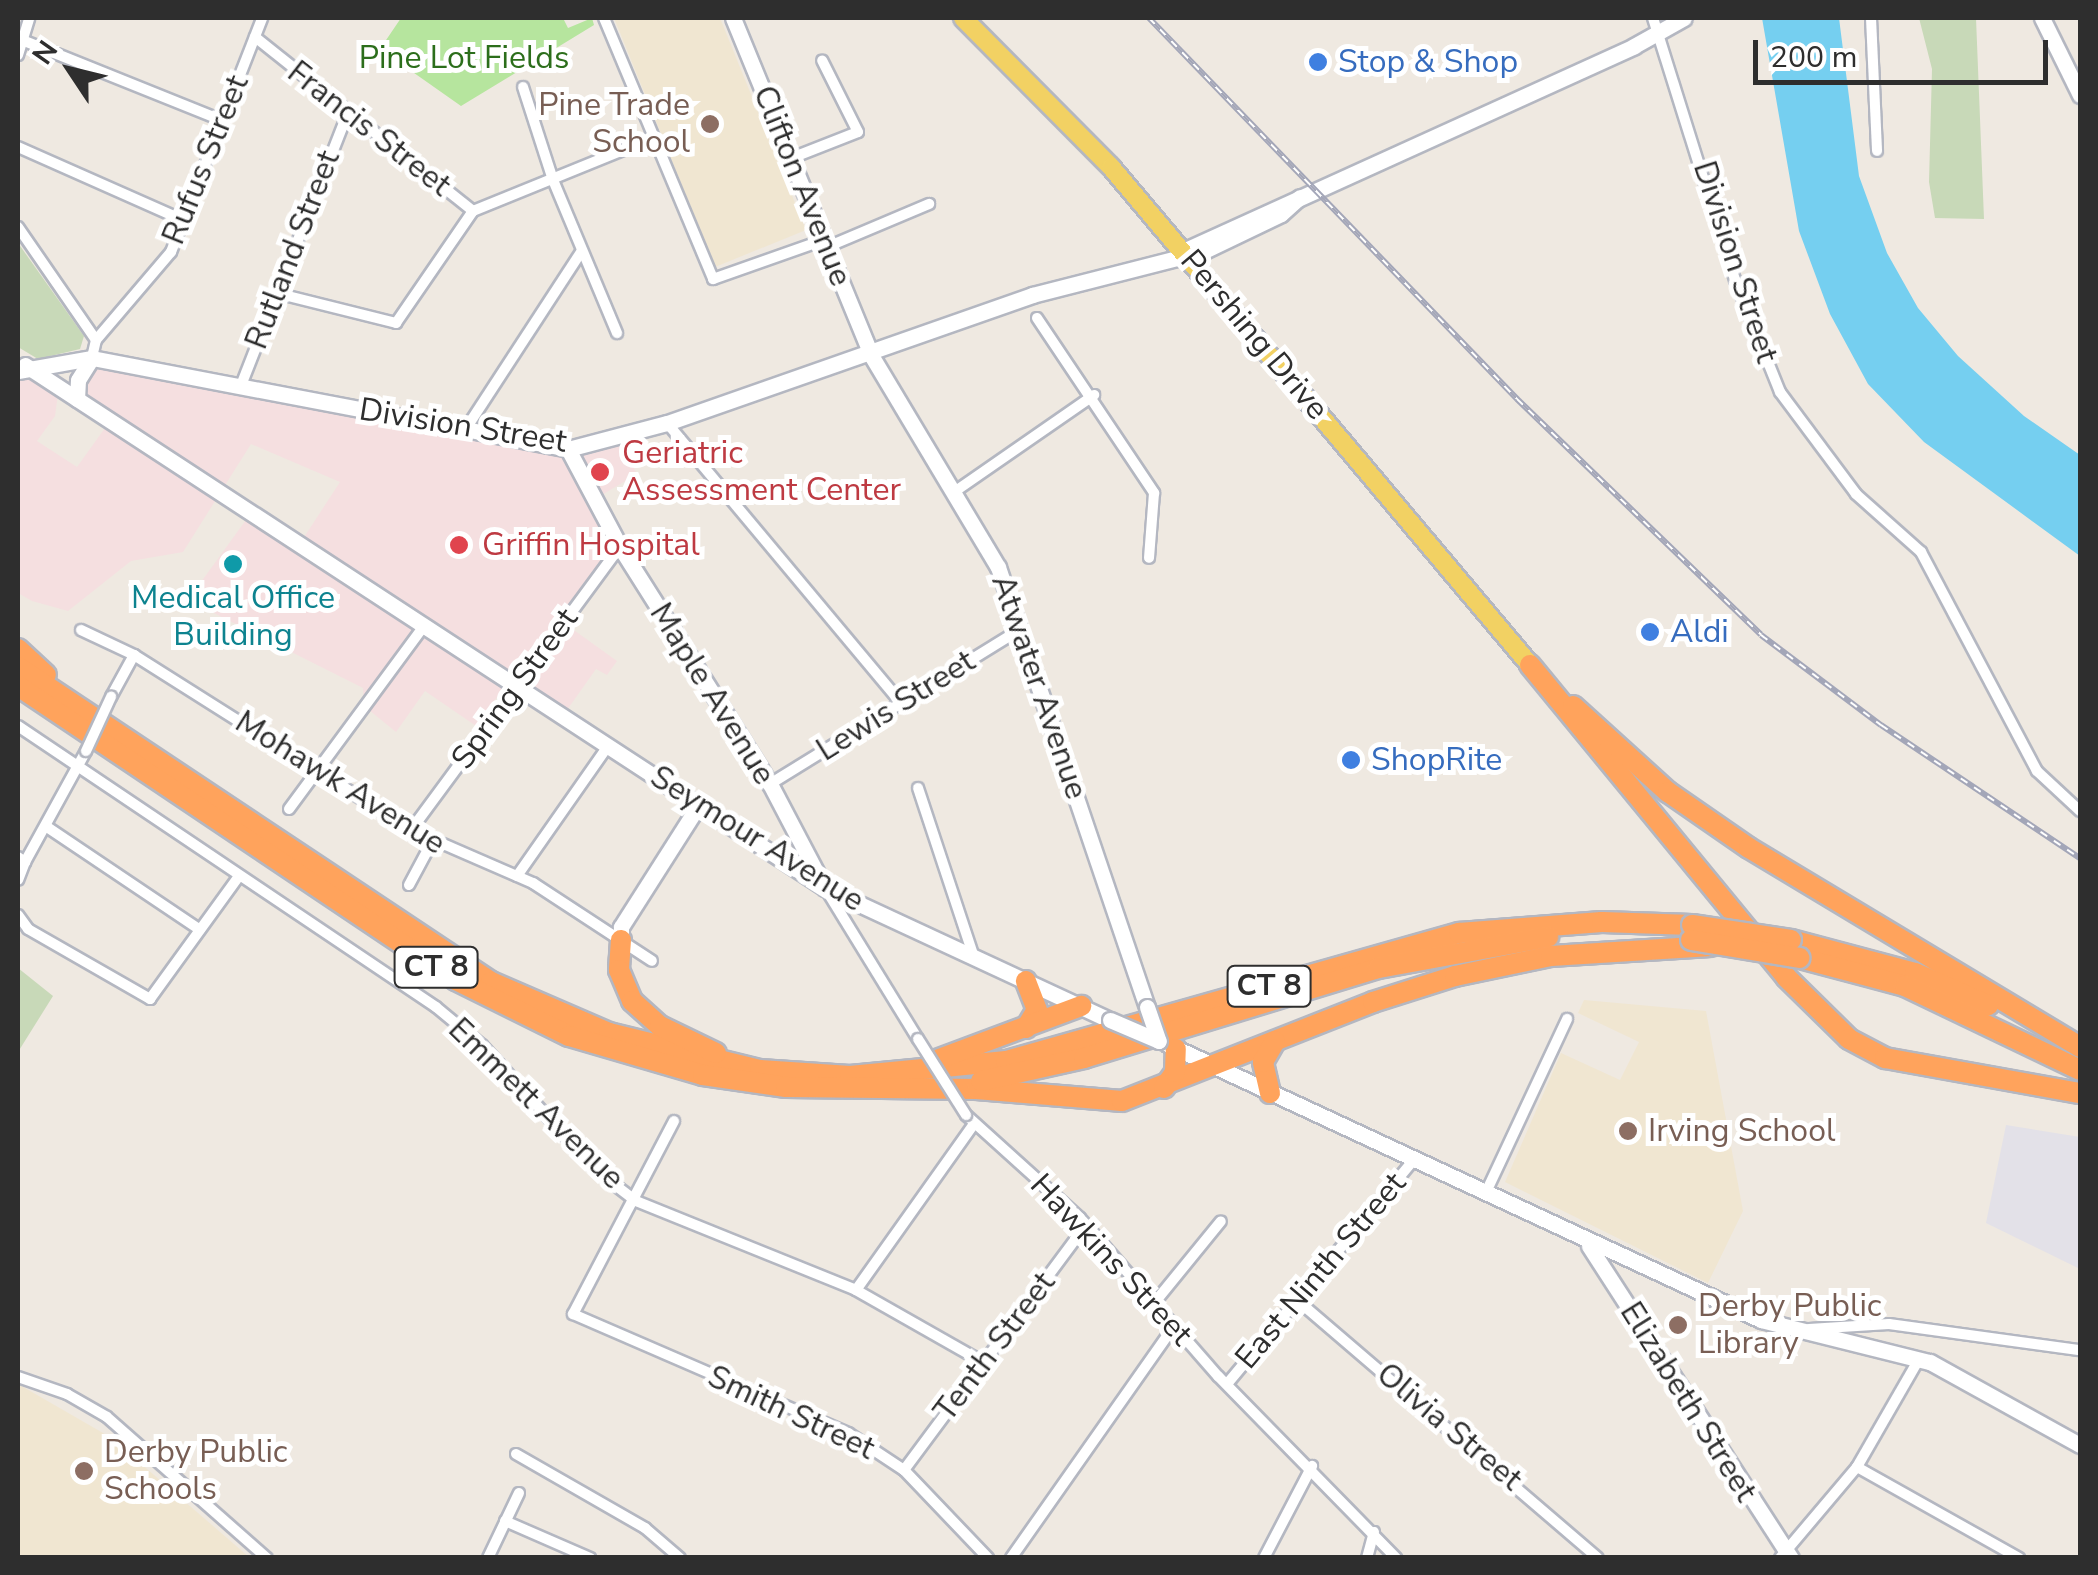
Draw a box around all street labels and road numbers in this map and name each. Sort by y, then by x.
street label: Francis Street [280,53,458,205]
street label: Rufus Street [155,70,257,250]
street label: Clifton Avenue [744,80,860,292]
street label: Rutland Street [238,145,348,355]
street label: Division Street [1684,156,1786,368]
street label: Pershing Drive [1172,242,1336,428]
street label: Division Street [357,391,569,461]
street label: Atwater Avenue [983,570,1095,804]
street label: Maple Avenue [641,596,783,792]
street label: Spring Street [444,601,586,777]
street label: Lewis Street [810,642,982,770]
street label: Mohawk Avenue [228,703,452,863]
street label: Seymour Avenue [643,758,871,920]
road number: CT 8 [394,942,478,992]
road number: CT 8 [1226,961,1312,1011]
street label: Emmett Avenue [440,1010,632,1198]
street label: East Ninth Street [1228,1165,1414,1377]
street label: Hawkins Street [1022,1166,1200,1354]
street label: Tenth Street [926,1265,1064,1429]
street label: Elizabeth Street [1611,1295,1765,1509]
street label: Olivia Street [1369,1355,1529,1499]
street label: Smith Street [702,1358,880,1468]

